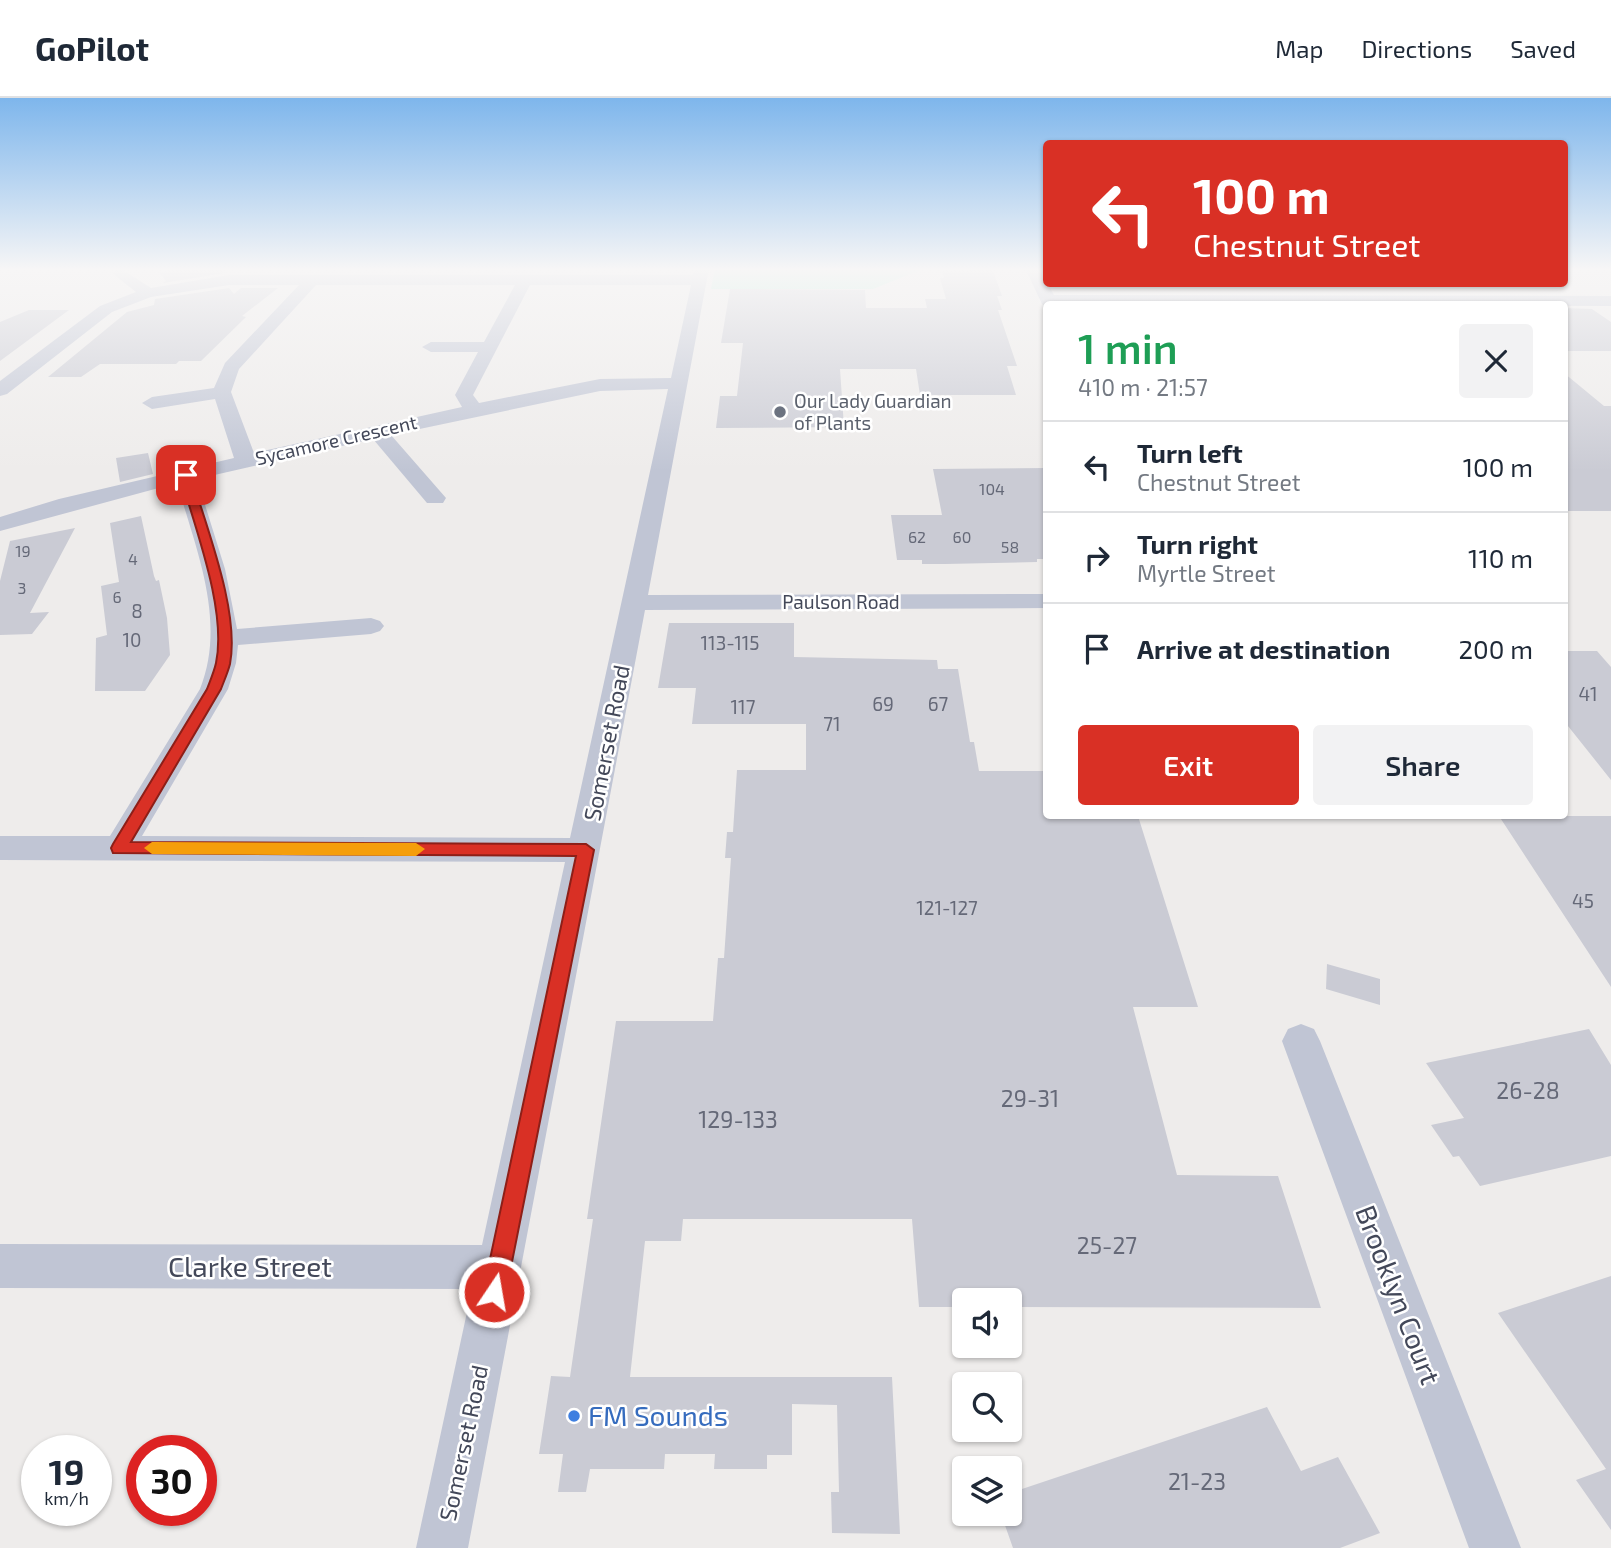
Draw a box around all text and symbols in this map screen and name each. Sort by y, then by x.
text: GoPilot [35,28,149,68]
text: Map [1275,34,1323,63]
text: Directions [1361,34,1472,63]
text: Saved [1510,34,1576,63]
text: 100 m [1193,165,1330,224]
icon: left [1078,168,1169,259]
text: Chestnut Street [1193,225,1421,263]
text: 1 min [1078,322,1178,372]
button: close [1459,324,1533,398]
text: 410 m · 21:57 [1078,373,1208,401]
place label: Our Lady Guardian of Plants [794,389,952,434]
marker: Our Lady Guardian of Plants [772,404,788,420]
street label: Sycamore Crescent [253,410,419,469]
text: Turn left [1137,437,1243,468]
pin [156,445,216,505]
icon: left [1078,448,1116,486]
text: 100 m [1463,451,1533,482]
icon: arrive [167,456,205,494]
text: Chestnut Street [1137,468,1301,496]
house number: 104 [979,479,1005,498]
house number: 62 [908,527,926,546]
house number: 60 [953,527,971,546]
text: Turn right [1137,528,1258,559]
house number: 58 [1001,537,1019,556]
icon: right [1078,539,1116,577]
house number: 19 [15,541,31,560]
text: 110 m [1468,542,1533,573]
house number: 4 [128,549,138,568]
text: Myrtle Street [1137,559,1276,587]
house number: 3 [18,578,26,597]
house number: 6 [112,587,122,606]
street label: Paulson Road [782,590,900,613]
house number: 8 [131,599,143,622]
house number: 10 [122,628,142,651]
icon: arrive [1078,630,1116,668]
house number: 113-115 [701,631,759,654]
text: Arrive at destination [1137,633,1390,664]
text: 200 m [1458,633,1533,664]
street label: Somerset Road [577,662,635,823]
house number: 41 [1578,682,1598,705]
house number: 69 [872,692,894,715]
house number: 67 [928,692,949,715]
house number: 117 [731,695,756,718]
house number: 71 [823,712,841,735]
button: Exit [1078,725,1299,805]
button: Share [1313,725,1533,805]
house number: 45 [1572,889,1594,912]
house number: 121-127 [916,896,978,919]
house number: 26-28 [1496,1076,1560,1104]
house number: 29-31 [1001,1084,1059,1112]
house number: 129-133 [698,1105,778,1133]
street label: Brooklyn Court [1349,1200,1449,1389]
house number: 25-27 [1077,1231,1137,1259]
street label: Clarke Street [168,1249,332,1283]
position arrow [457,1255,531,1329]
map controls [952,1288,1022,1526]
button: sound [952,1288,1022,1358]
street label: Somerset Road [433,1362,493,1523]
button: search [952,1372,1022,1442]
place label: FM Sounds [588,1398,728,1432]
marker: FM Sounds [566,1408,582,1424]
speed limit sign: 30 [126,1435,217,1526]
text: 19 [49,1450,84,1492]
button: layers [952,1456,1022,1526]
house number: 21-23 [1168,1467,1226,1495]
text: km/h [44,1487,89,1509]

